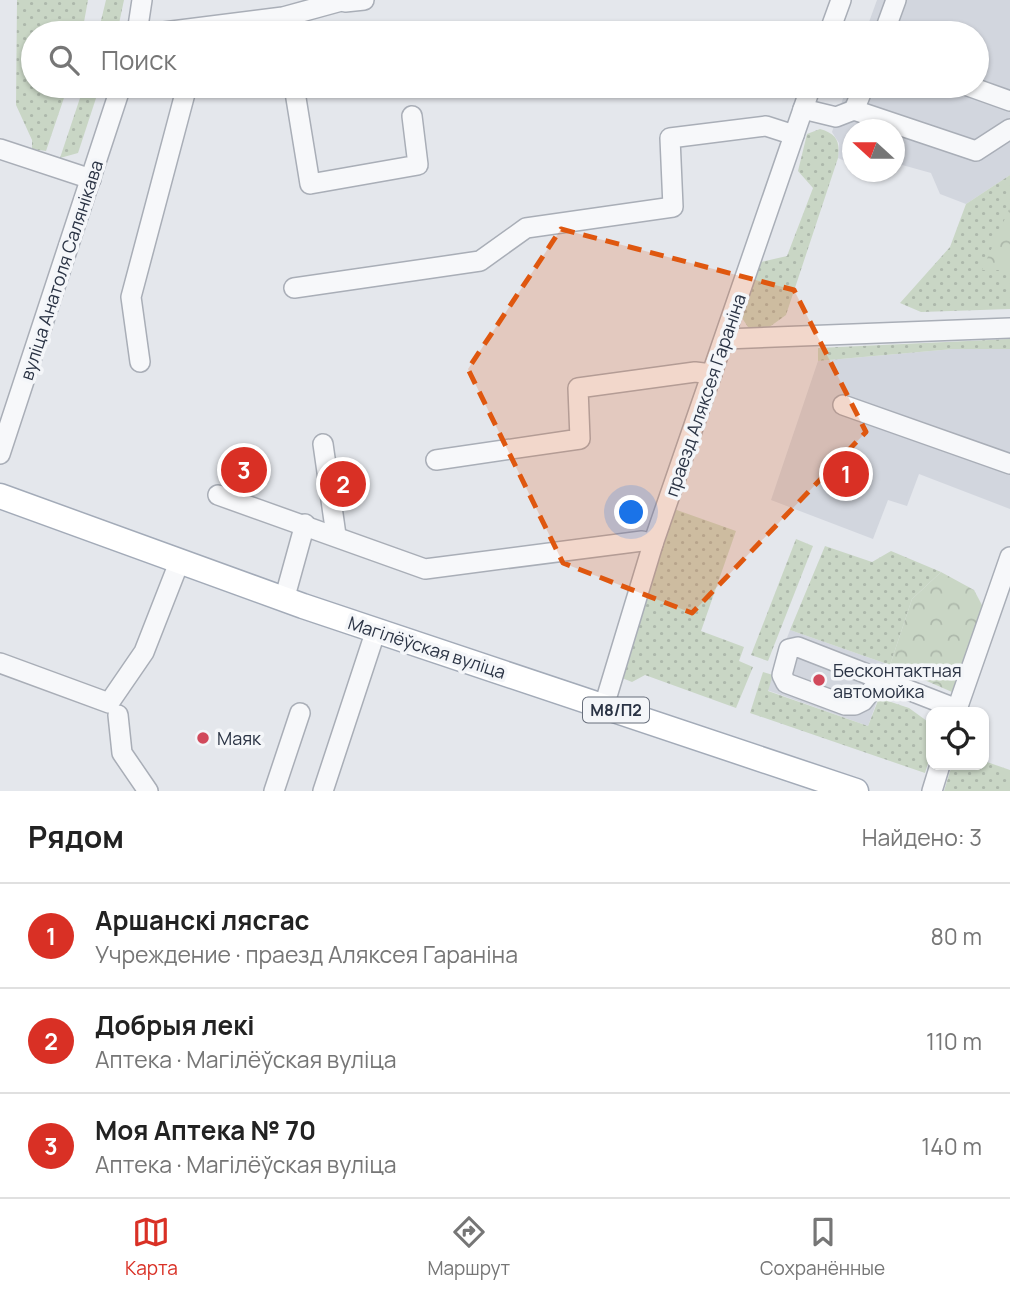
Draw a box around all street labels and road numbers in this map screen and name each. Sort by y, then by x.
street label: вуліца Анатоля Салянікава [14,157,108,383]
street label: праезд Аляксея Гараніна [659,290,751,500]
street label: Магілёўская вуліца [345,610,509,684]
road number: М8/П2 [583,698,649,722]

